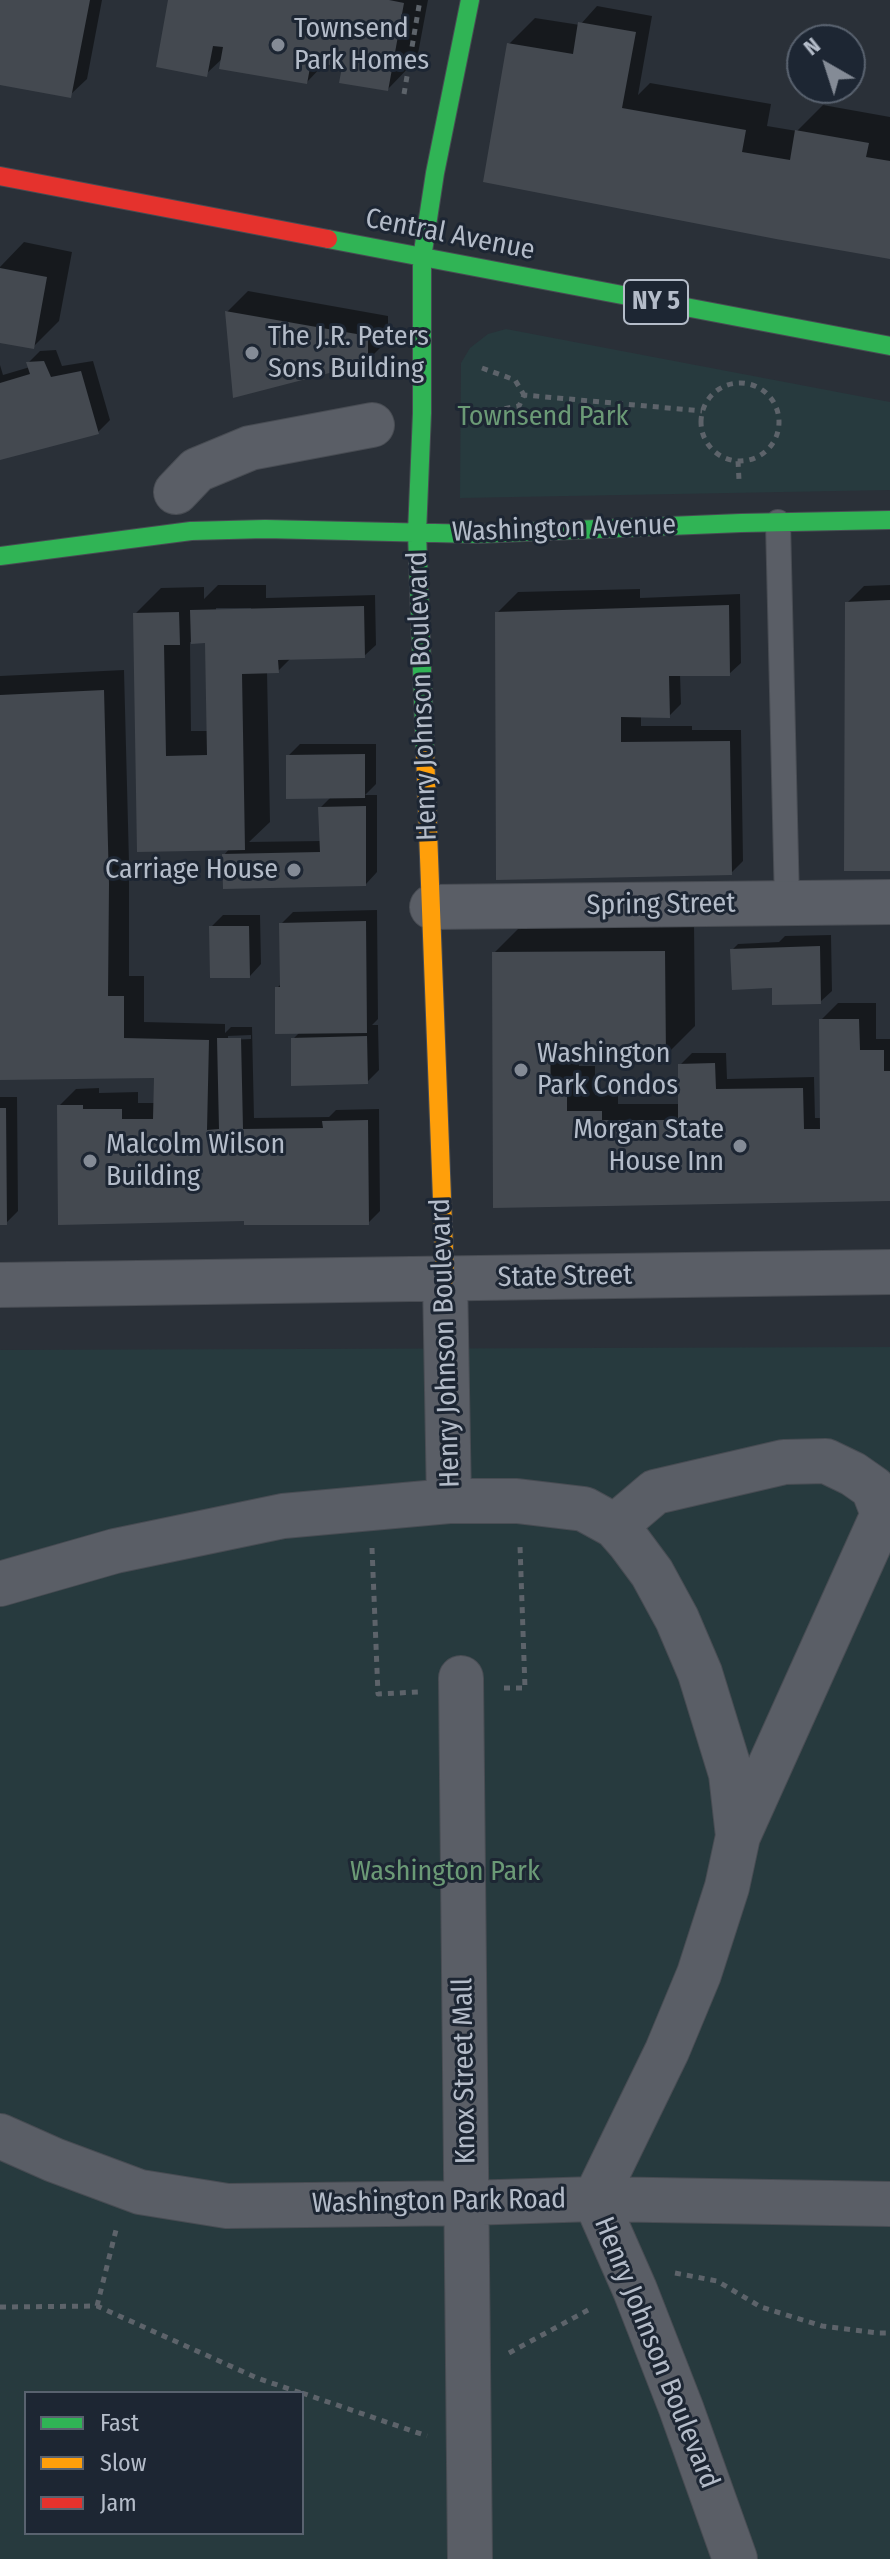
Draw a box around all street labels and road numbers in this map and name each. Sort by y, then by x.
street label: Central Avenue [362,202,538,268]
road number: NY 5 [624,280,688,324]
street label: Washington Avenue [451,508,677,550]
street label: Henry Johnson Boulevard [401,551,445,841]
street label: Spring Street [586,887,736,923]
street label: Henry Johnson Boulevard [424,1198,468,1488]
street label: State Street [497,1259,633,1295]
street label: Knox Street Mall [447,1977,483,2165]
street label: Washington Park Road [311,2183,567,2221]
street label: Henry Johnson Boulevard [586,2212,726,2494]

